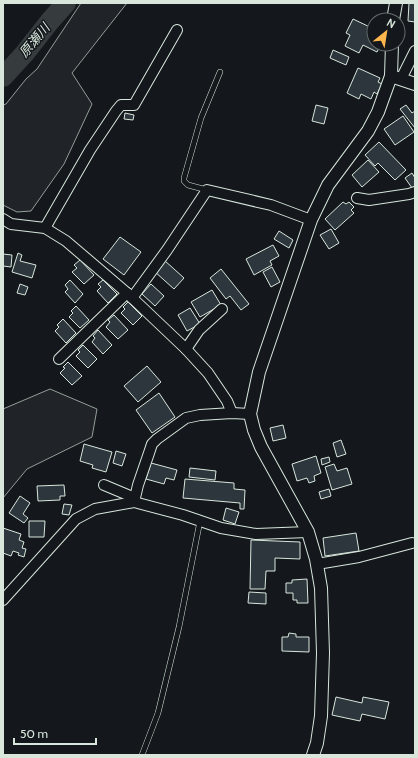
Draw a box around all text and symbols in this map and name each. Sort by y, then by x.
north arrow [366,12,406,52]
text: N [384,15,398,31]
water label: 原瀬川 [15,18,54,60]
scale bar [14,720,96,746]
text: 50 m [20,726,48,741]

